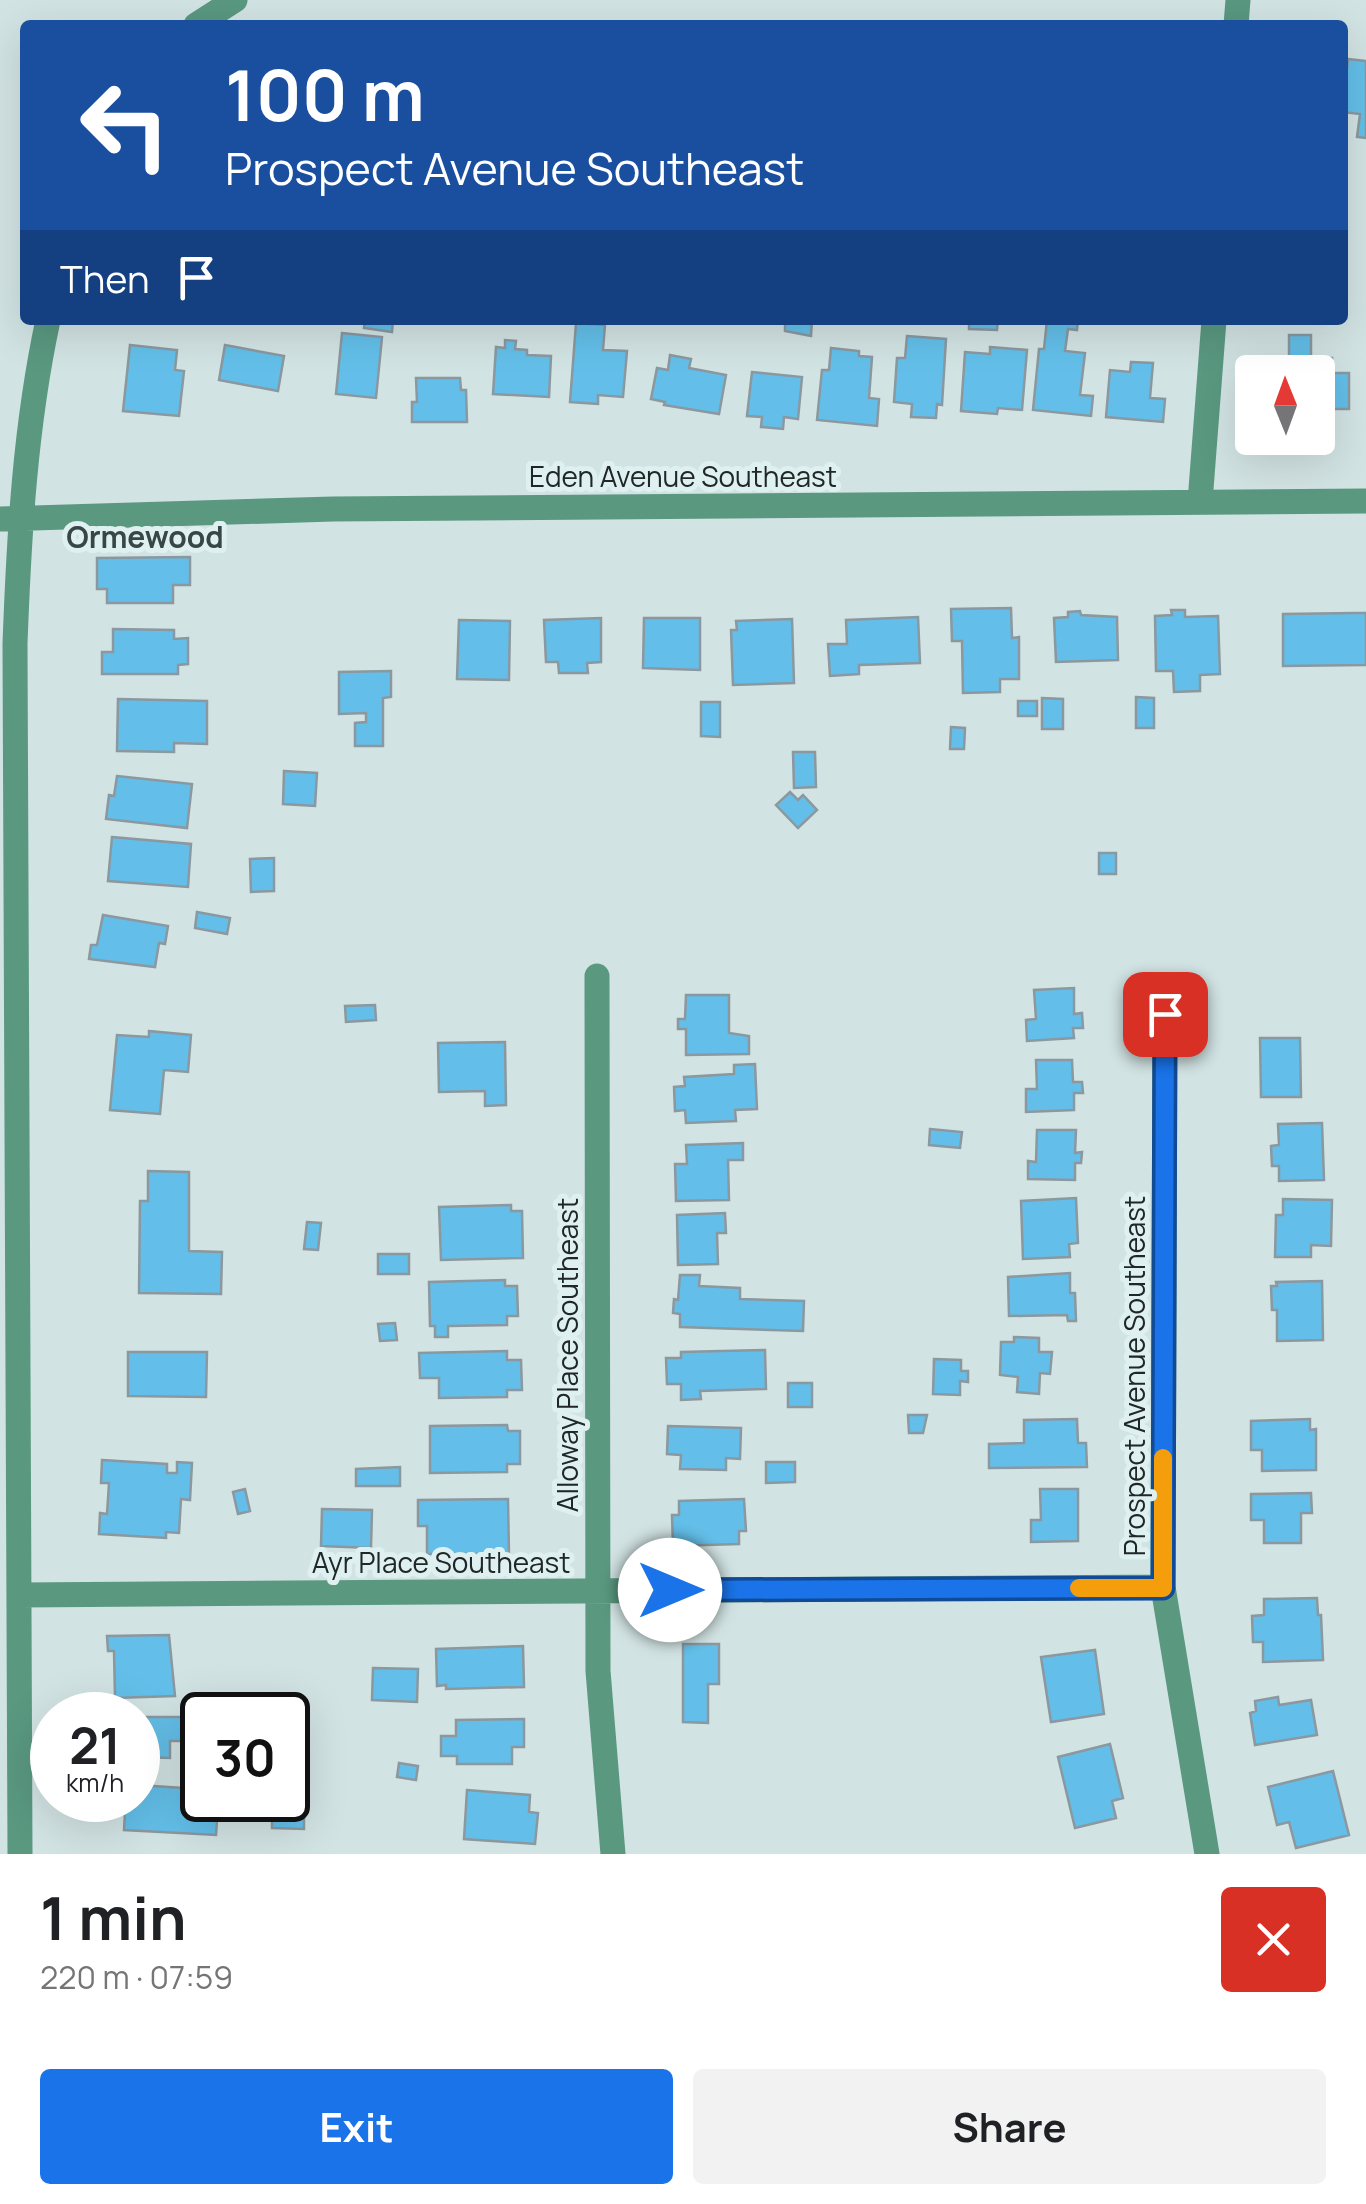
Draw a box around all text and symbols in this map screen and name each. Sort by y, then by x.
text: 100 m [225,46,425,142]
icon: left [60,60,190,190]
text: Prospect Avenue Southeast [225,137,804,199]
icon: arrive [169,250,224,305]
text: Then [60,252,149,304]
north arrow [1235,355,1335,455]
map controls [1235,355,1335,455]
street label: Eden Avenue Southeast [529,457,837,495]
district label: Ormewood [66,516,224,557]
pin [1123,972,1208,1057]
icon: arrive [1138,987,1193,1042]
street label: Prospect Avenue Southeast [1115,1196,1153,1556]
street label: Alloway Place Southeast [548,1198,586,1512]
position arrow [618,1538,722,1642]
street label: Ayr Place Southeast [312,1543,570,1581]
speed limit sign: 30 [180,1692,310,1822]
text: 21 [69,1711,121,1779]
text: km/h [66,1765,124,1800]
text: 1 min [40,1876,187,1958]
button: close [1221,1887,1326,1992]
text: 220 m · 07:59 [40,1955,233,1999]
button: Exit [40,2069,673,2184]
button: Share [693,2069,1326,2184]

